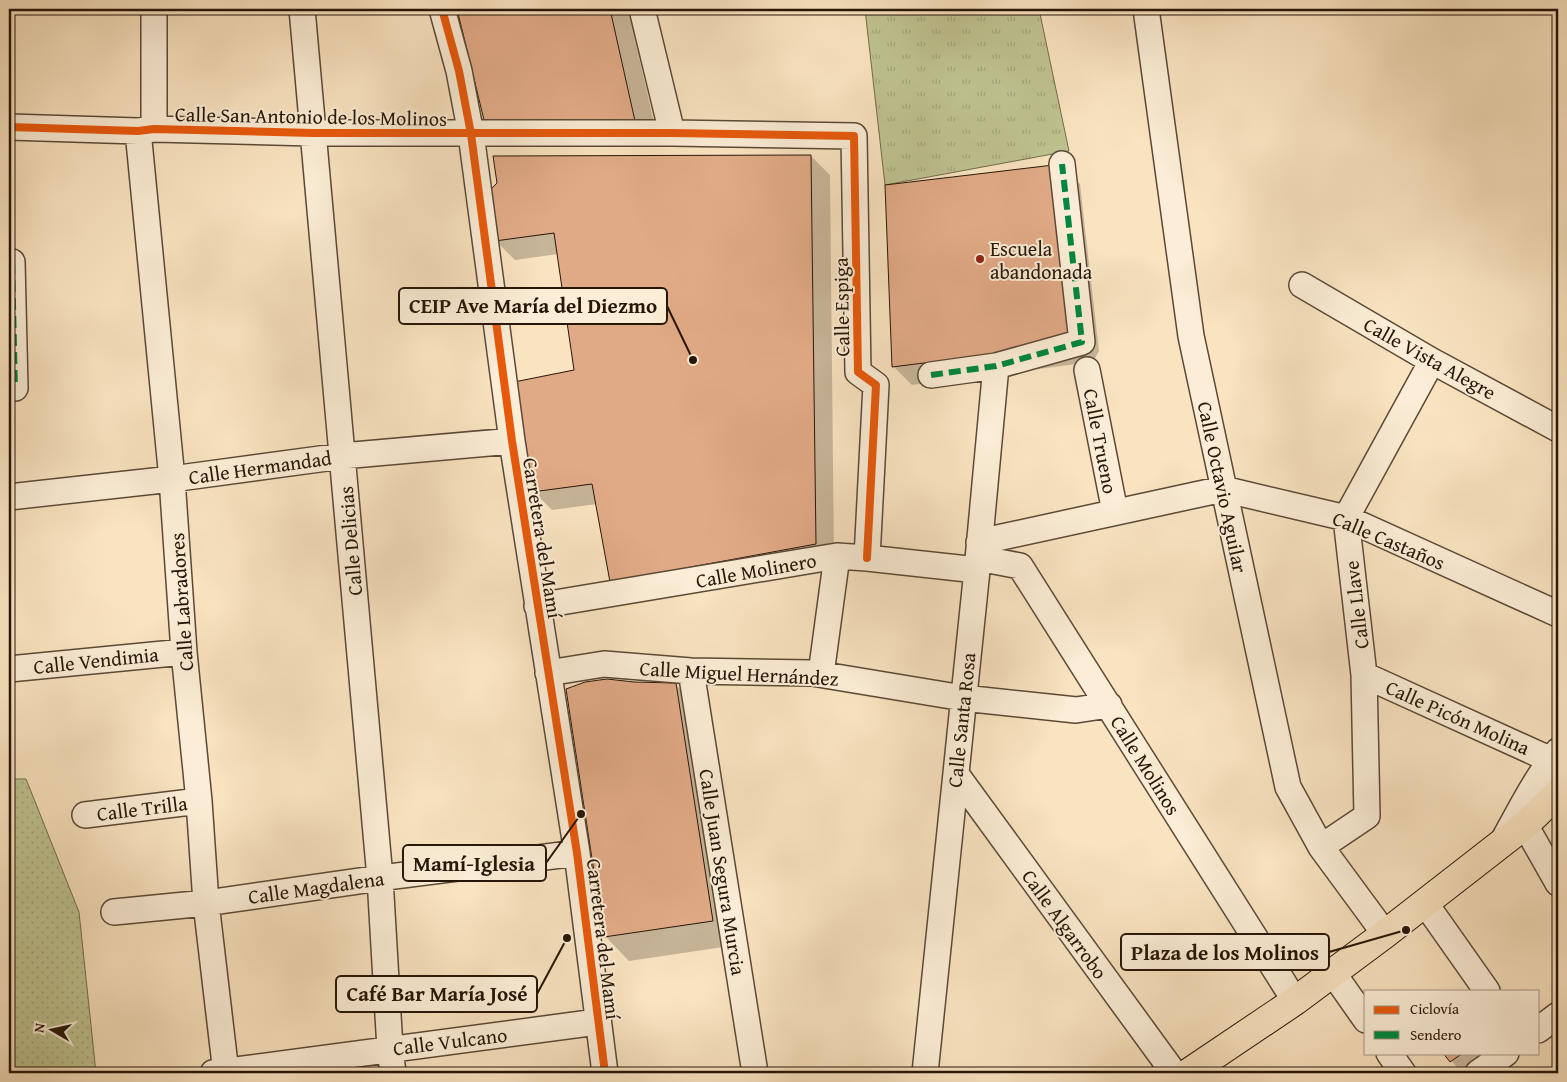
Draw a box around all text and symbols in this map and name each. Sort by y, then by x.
street label: Calle San Antonio de los Molinos [175,99,447,133]
place label: Escuela abandonada [990,234,1093,286]
marker: Escuela abandonada [974,253,986,265]
street label: Calle Espiga [826,257,856,357]
callout: CEIP Ave María del Diezmo [399,288,667,324]
text: CEIP Ave María del Diezmo [409,290,657,321]
street label: Calle Vista Alegre [1359,310,1501,406]
street label: Calle Trueno [1077,386,1125,496]
street label: Calle Octavio Aguilar [1191,399,1255,575]
street label: Calle Hermandad [187,443,334,491]
street label: Carretera del Mamí [516,456,570,621]
street label: Calle Delicias [331,485,369,597]
street label: Calle Castaños [1328,503,1450,577]
street label: Calle Labradores [162,532,200,672]
street label: Calle Molinero [693,545,819,595]
street label: Calle Llave [1336,559,1376,651]
street label: Calle Vendimia [32,639,160,681]
street label: Calle Santa Rosa [939,650,983,789]
street label: Calle Miguel Hernández [639,653,839,693]
street label: Calle Picón Molina [1381,672,1535,762]
street label: Calle Molinos [1104,710,1188,820]
street label: Calle Juan Segura Murcia [692,767,754,978]
street label: Calle Trilla [95,788,190,828]
callout: Mamí-Iglesia [403,845,546,881]
text: Mamí-Iglesia [413,848,535,879]
street label: Carretera del Mamí [580,857,628,1022]
street label: Calle Magdalena [246,863,386,911]
street label: Calle Algarrobo [1015,863,1115,985]
callout: Plaza de los Molinos [1121,934,1329,970]
text: Plaza de los Molinos [1131,937,1319,968]
callout: Café Bar María José [336,976,537,1012]
text: Café Bar María José [346,978,528,1009]
legend [1364,990,1540,1054]
text: Ciclovía [1410,998,1459,1019]
north arrow [28,1004,78,1054]
street label: Calle Vulcano [391,1020,509,1062]
text: N [29,1021,50,1034]
text: Sendero [1410,1024,1462,1045]

